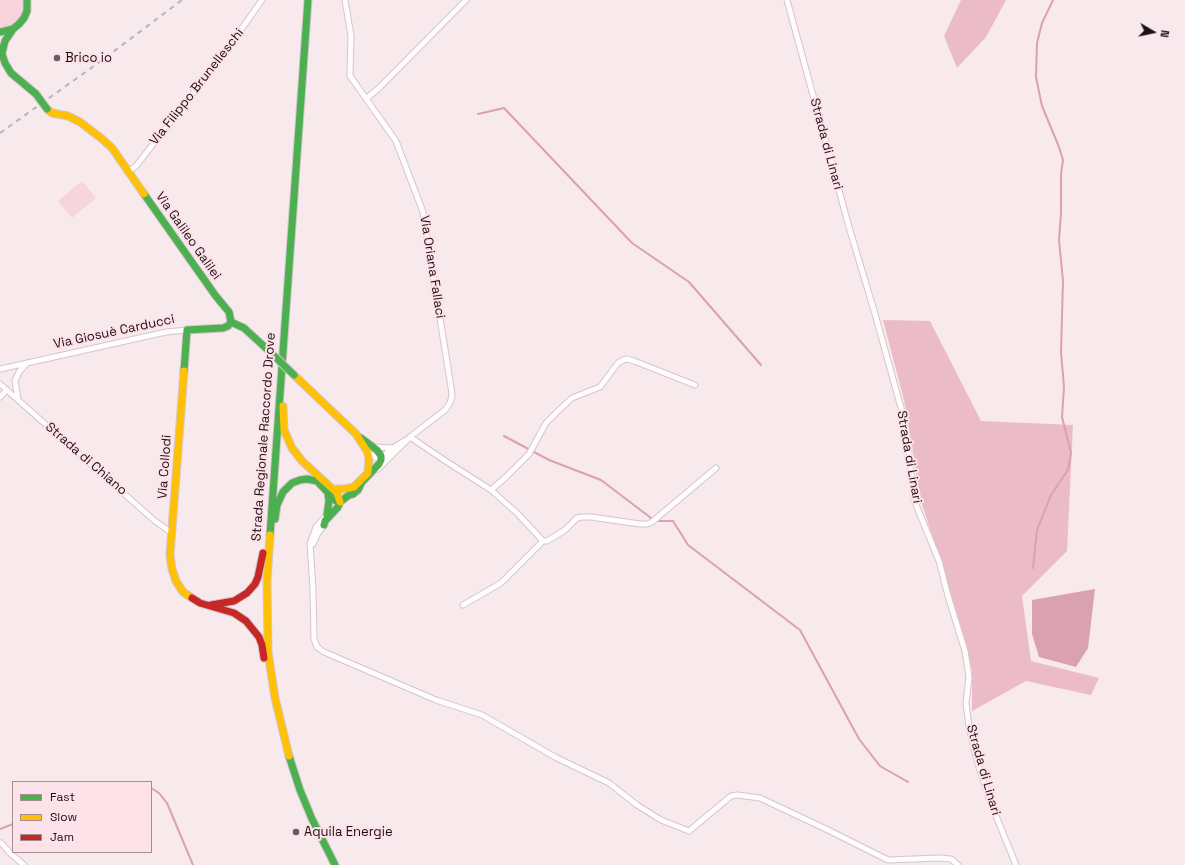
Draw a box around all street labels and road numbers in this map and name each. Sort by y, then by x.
street label: Via Filippo Brunelleschi [147,26,247,148]
street label: Strada di Linari [806,97,846,191]
street label: Via Galileo Galilei [152,189,224,283]
street label: Via Oriana Fallaci [416,214,448,320]
street label: Via Giosuè Carducci [52,312,176,352]
street label: Strada Regionale Raccordo Drove [249,332,279,542]
street label: Strada di Linari [893,409,925,505]
street label: Strada di Chiano [42,419,130,499]
street label: Via Collodi [155,434,175,500]
street label: Strada di Linari [963,723,1003,817]

